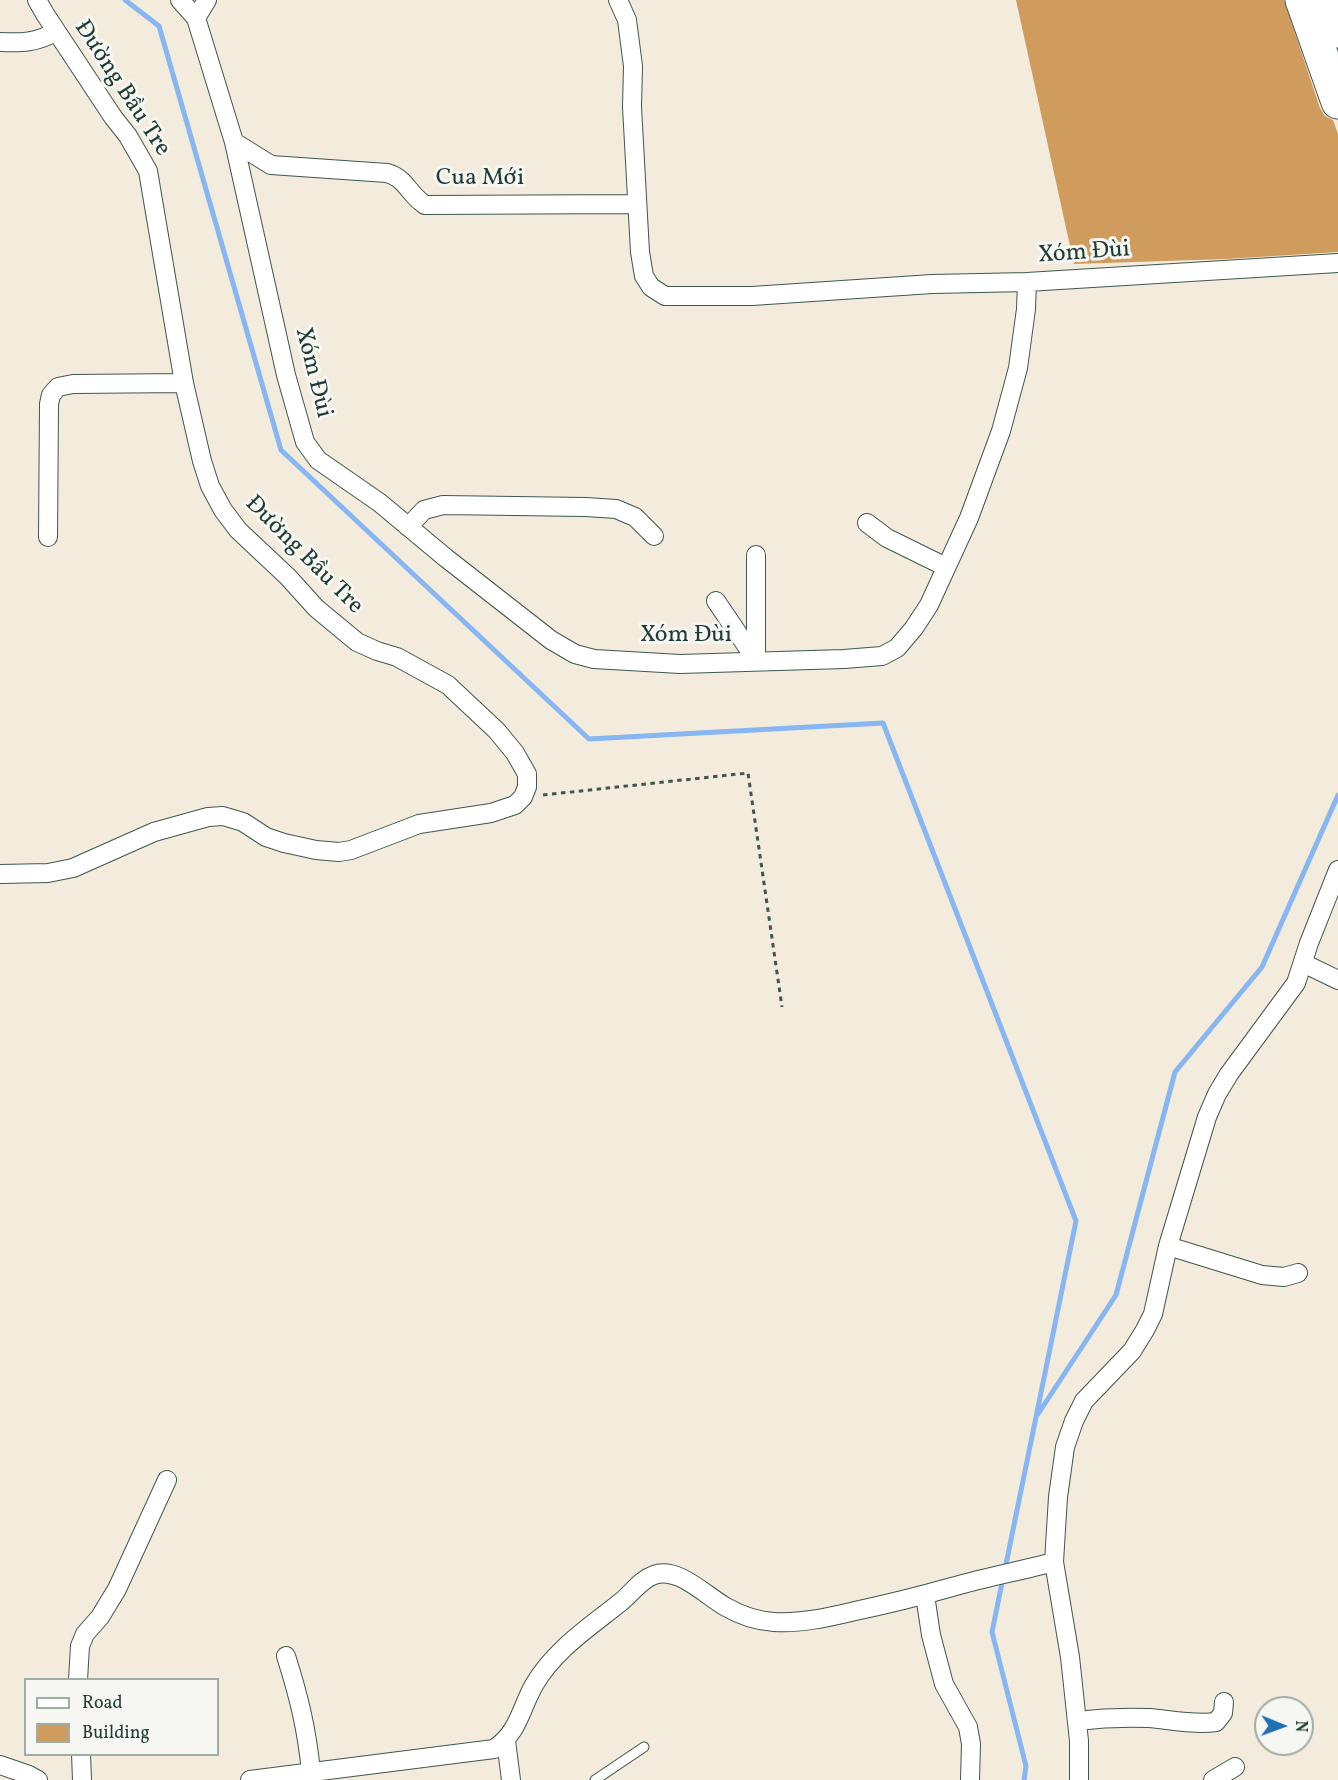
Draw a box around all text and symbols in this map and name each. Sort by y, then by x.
street label: Đường Bầu Tre [66,16,176,162]
street label: Cua Mới [436,166,524,194]
street label: Xóm Đùi [1037,236,1131,272]
street label: Xóm Đùi [287,325,337,421]
street label: Đường Bầu Tre [238,491,368,621]
street label: Xóm Đùi [640,623,732,651]
legend [24,1678,219,1756]
text: Road [82,1691,123,1716]
north arrow [1254,1696,1314,1756]
text: N [1289,1720,1311,1732]
text: Building [82,1721,150,1746]

